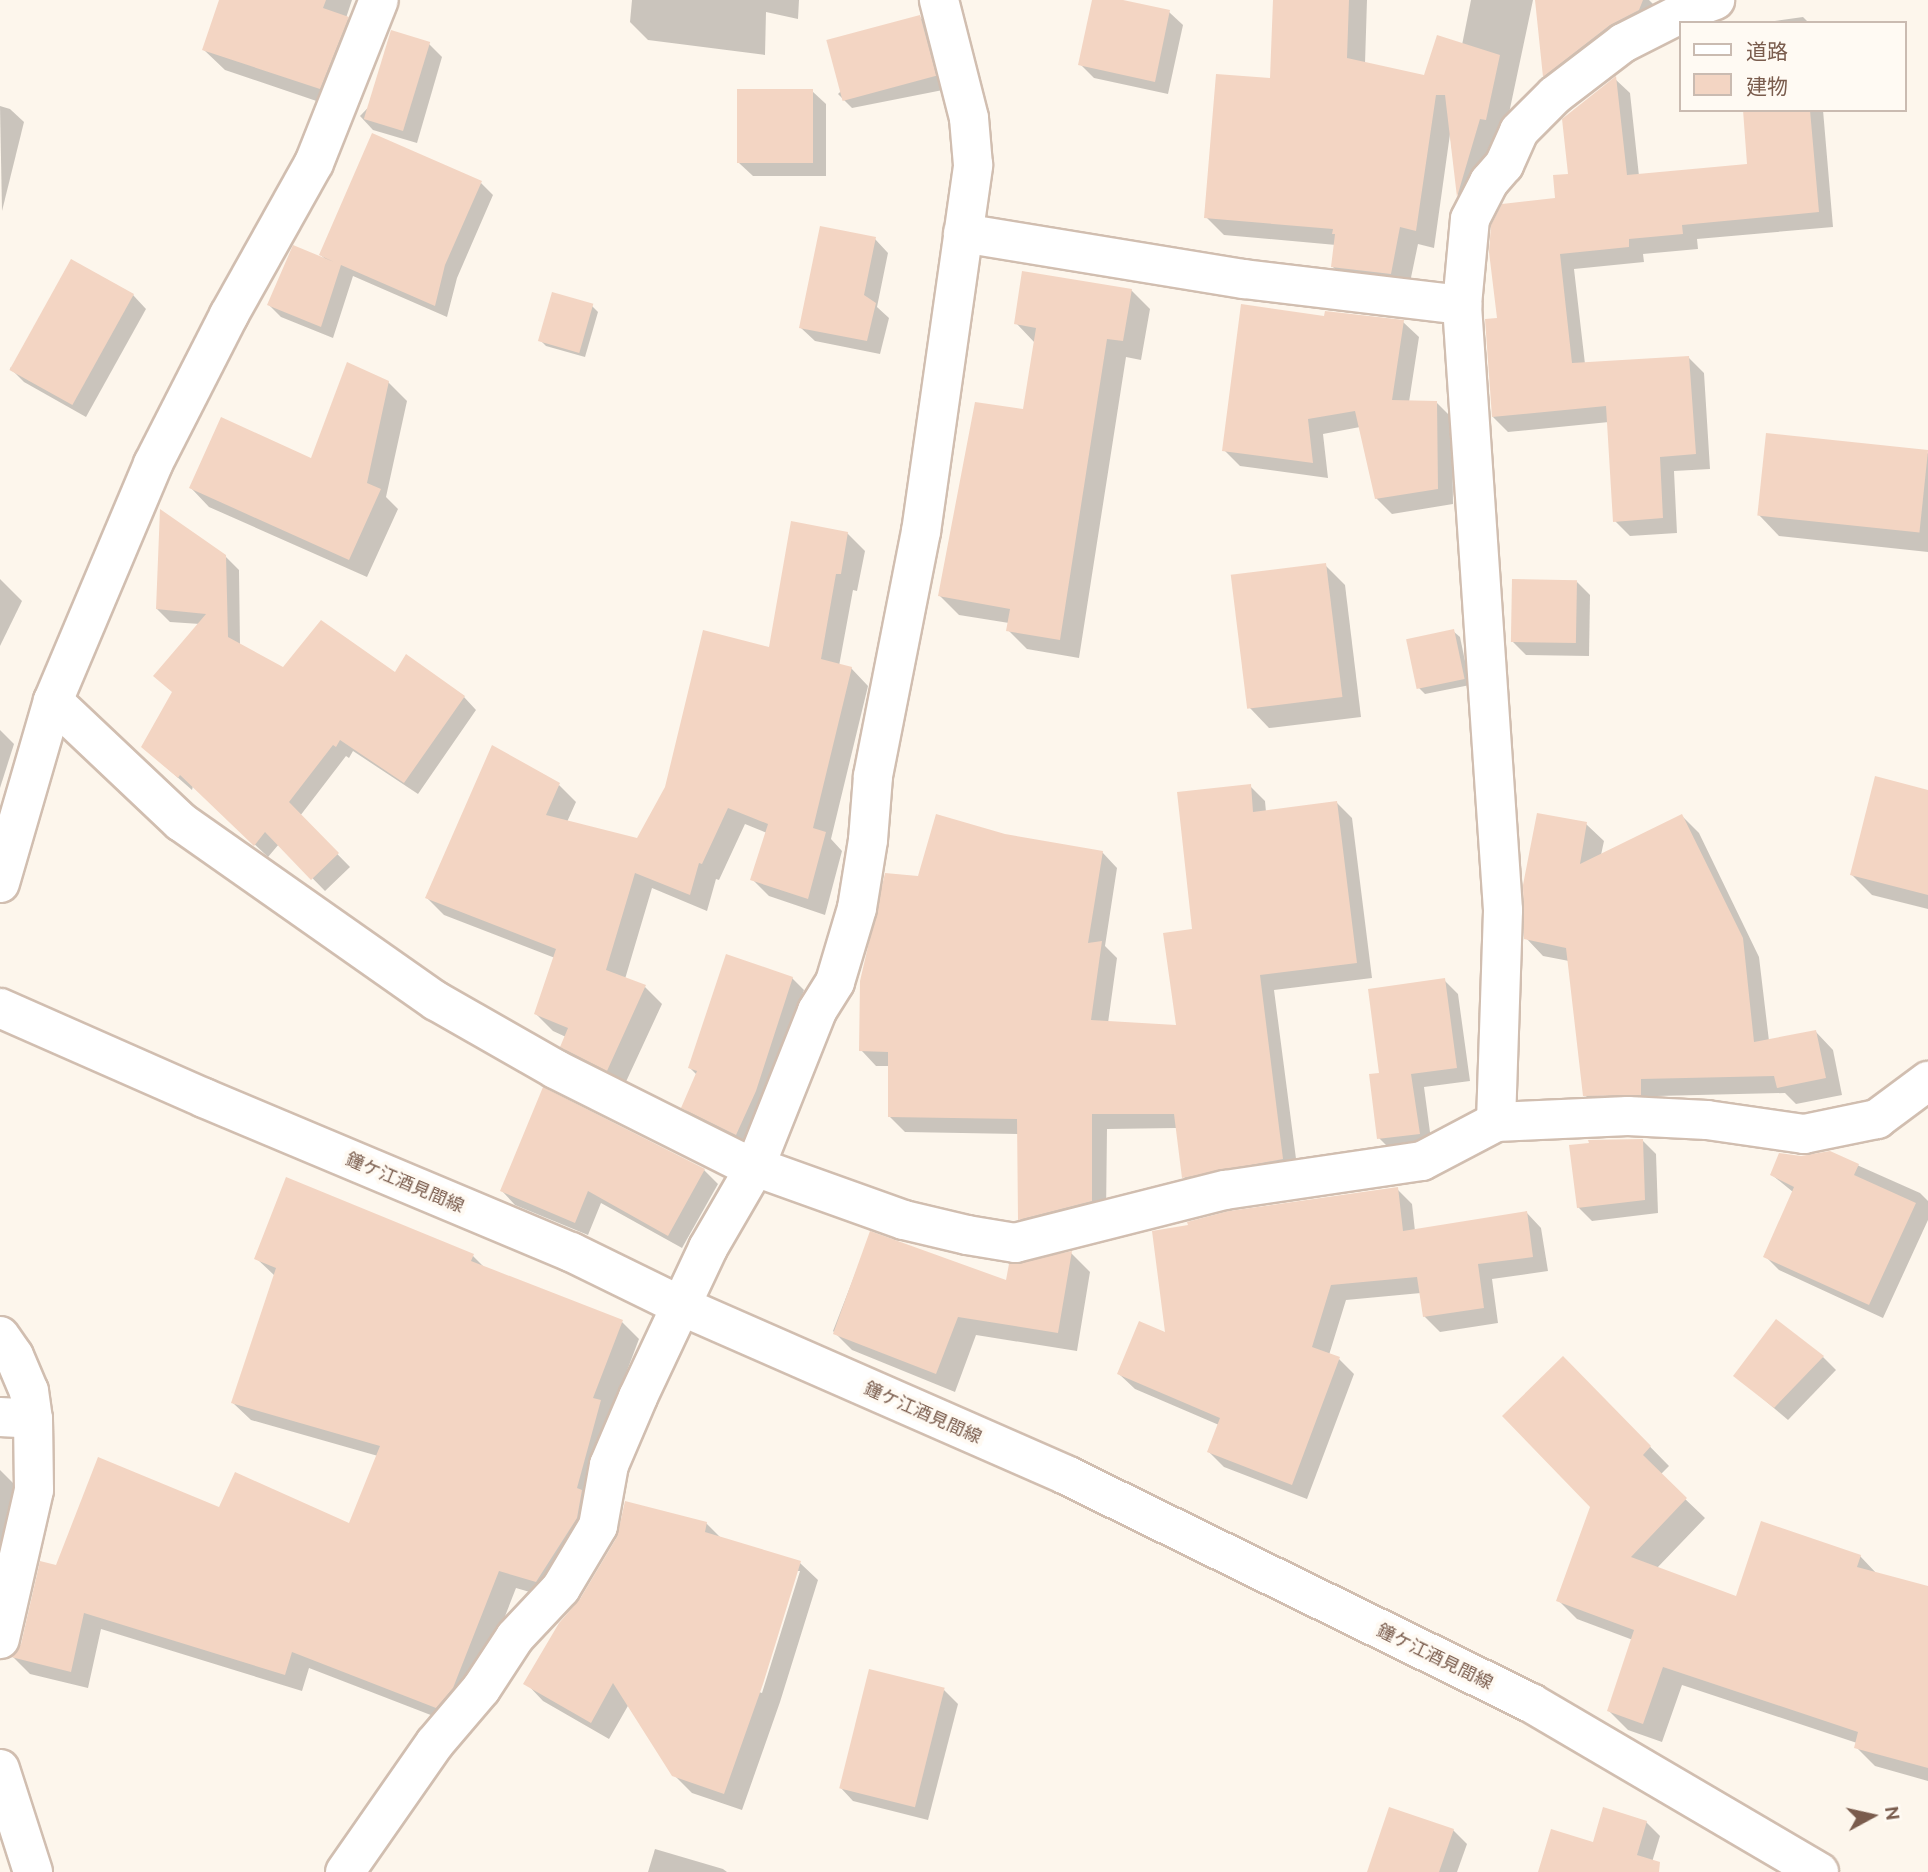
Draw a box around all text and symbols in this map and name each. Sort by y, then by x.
legend [1680,21,1907,112]
text: 道路 [1746,39,1788,63]
text: 建物 [1746,74,1788,98]
street label: 鐘ケ江酒見間線 [343,1147,467,1217]
street label: 鐘ケ江酒見間線 [861,1377,985,1447]
street label: 鐘ケ江酒見間線 [1374,1619,1496,1693]
north arrow [1837,1781,1907,1851]
text: N [1881,1805,1905,1822]

